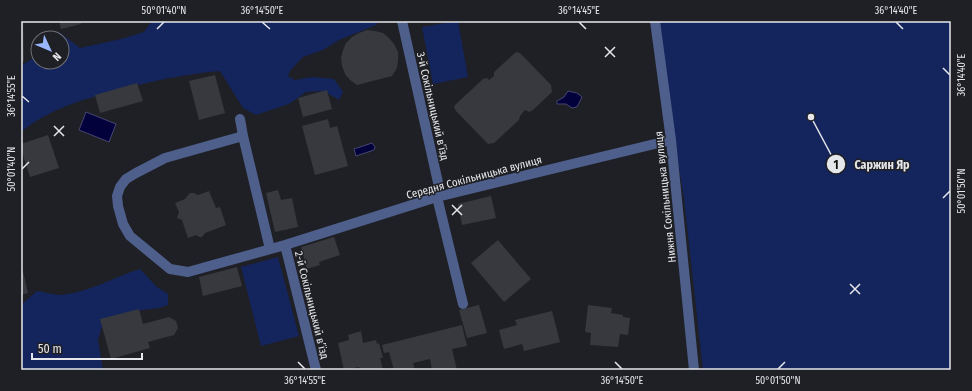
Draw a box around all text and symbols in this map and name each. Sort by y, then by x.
text: 50°01'40"N [142,5,186,17]
text: 36°14'50"E [241,5,284,17]
text: 36°14'45"E [558,5,600,17]
text: 36°14'40"E [875,5,917,17]
north arrow [30,30,70,70]
text: N [50,50,64,63]
street label: 3-й Сокільницький в’їзд [414,51,451,162]
text: 36°14'40"E [956,54,968,96]
text: 36°14'55"E [6,75,18,117]
street label: Нижня Сокільницька вулиця [652,131,679,263]
text: 50°01'40"N [6,147,18,191]
callout: Саржин Яр [826,152,917,176]
street label: Середня Сокільницька вулиця [405,153,543,202]
text: 1 [833,158,839,172]
text: Саржин Яр [854,158,910,172]
text: 50°01'50"N [956,169,968,213]
street label: 2-й Сокільницький в’їзд [292,250,331,361]
scale bar [32,335,142,361]
text: 50 m [38,342,62,356]
text: 36°14'55"E [284,375,326,387]
text: 36°14'50"E [601,375,644,387]
text: 50°01'50"N [756,375,800,387]

